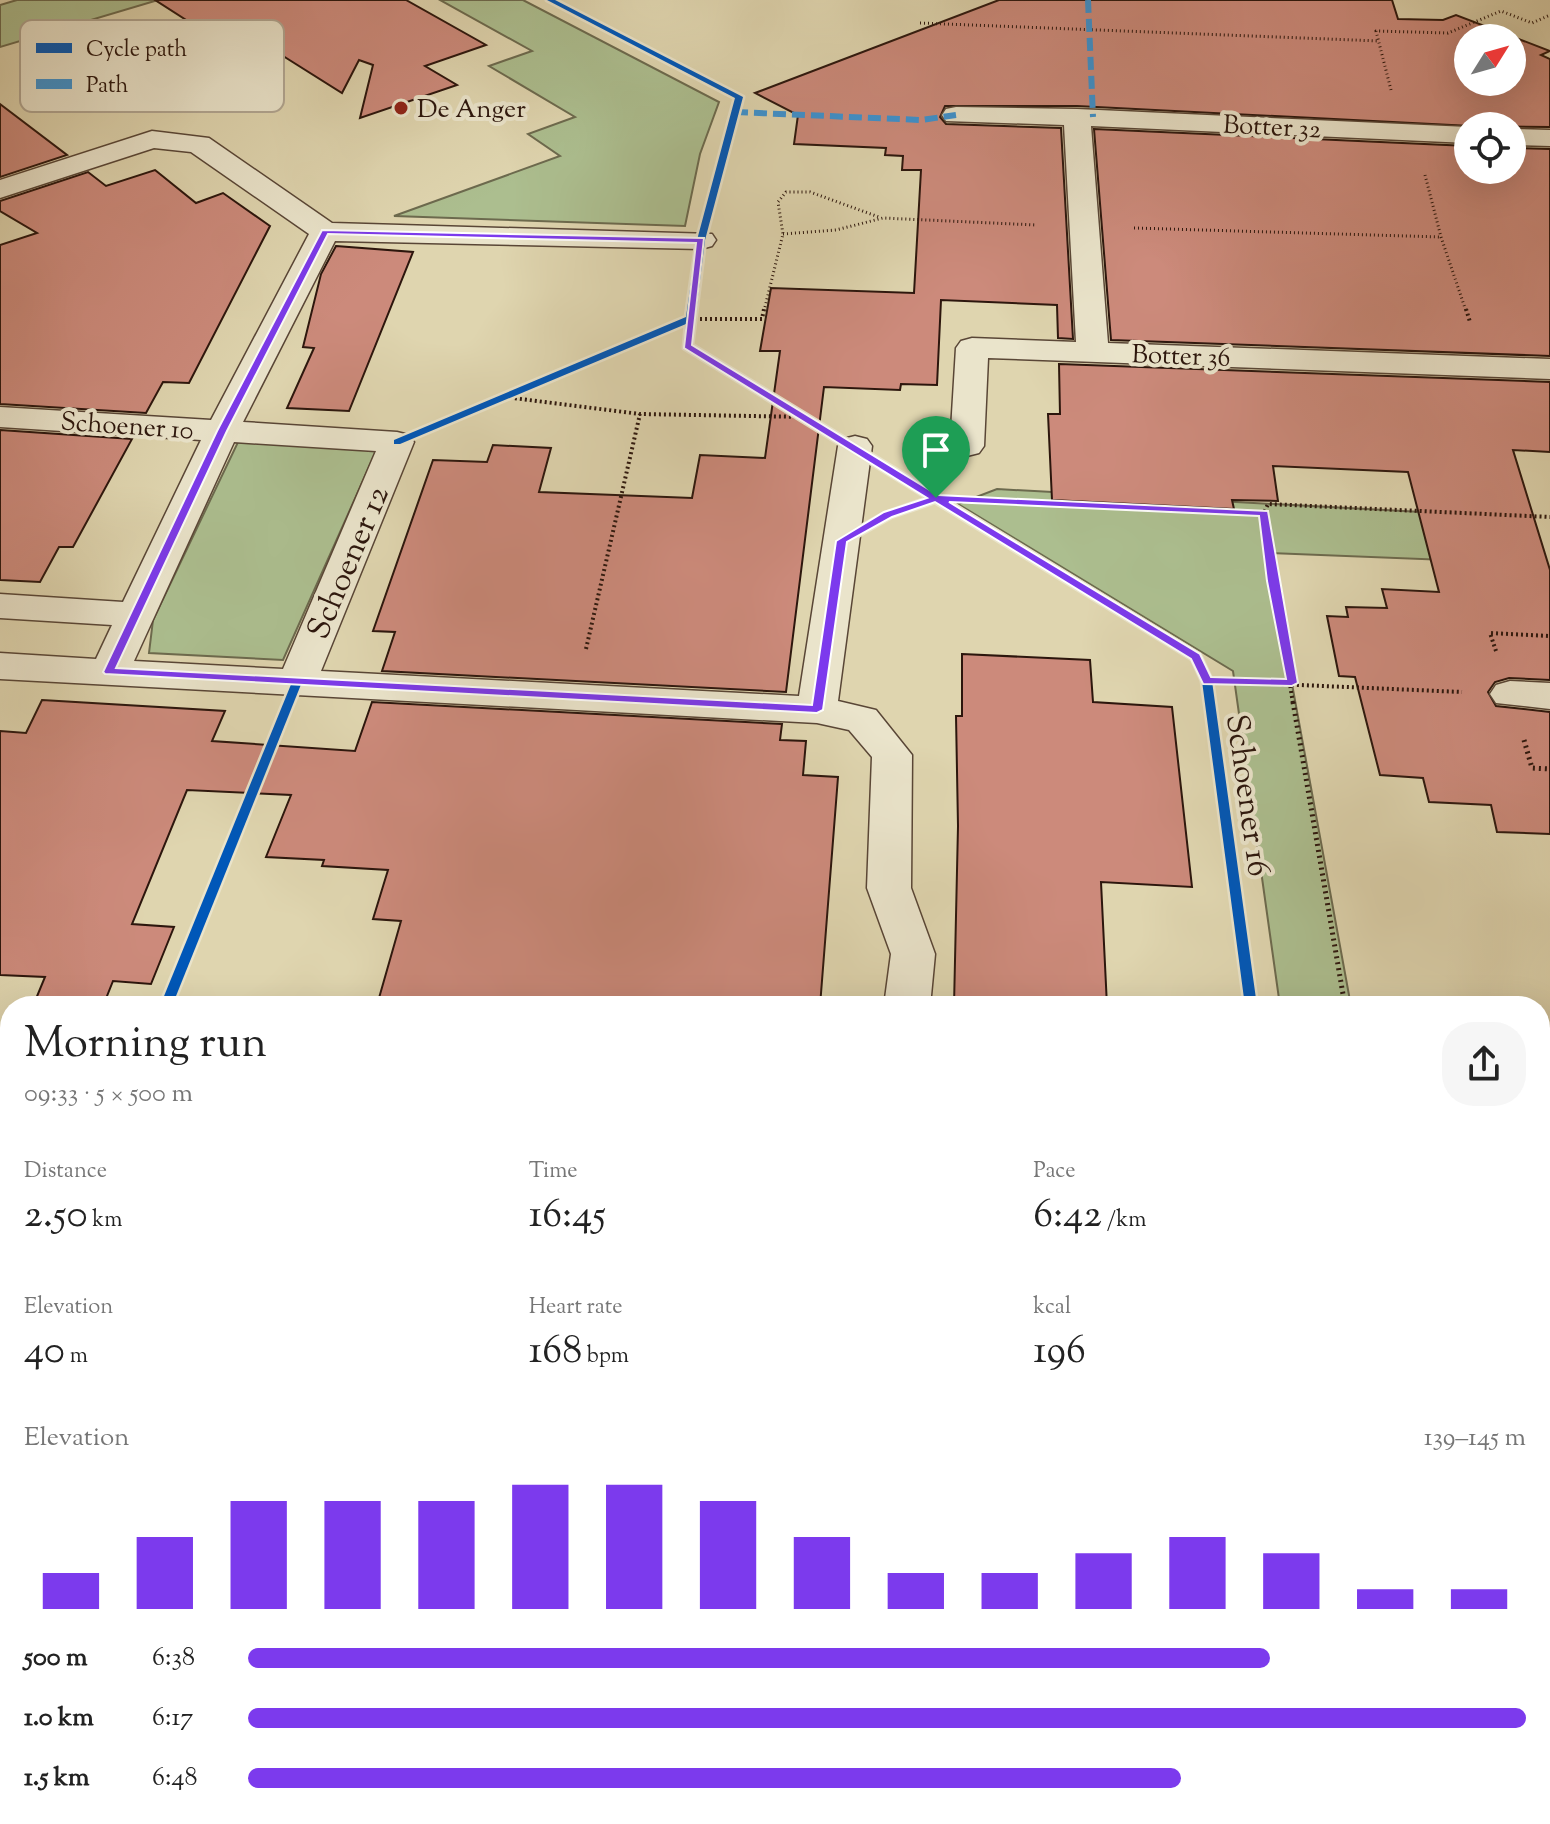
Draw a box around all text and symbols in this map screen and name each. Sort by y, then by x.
legend [20,20,284,112]
north arrow [1454,24,1526,96]
map controls [1454,24,1526,184]
text: Cycle path [86,35,187,67]
text: Path [86,71,129,103]
place label: De Anger [417,92,526,129]
marker: De Anger [392,99,410,117]
street label: Botter 32 [1222,107,1322,150]
button: locate [1454,112,1526,184]
street label: Botter 36 [1131,337,1231,378]
street label: Schoener 10 [59,404,195,451]
pin [902,416,970,498]
icon: arrive [914,428,958,472]
street label: Schoener 12 [297,479,403,647]
street label: Schoener 16 [1212,711,1280,880]
text: Morning run [24,1014,267,1077]
button: share [1442,1022,1526,1106]
text: 09:33 · 5 × 500 m [24,1076,193,1113]
text: Distance [24,1156,107,1188]
text: Time [529,1156,578,1188]
text: Pace [1033,1156,1075,1188]
text: 2.50 [24,1188,88,1245]
text: 16:45 [529,1188,606,1245]
text: 6:42 [1033,1188,1102,1245]
text: km [88,1205,123,1237]
text: /km [1102,1205,1147,1237]
text: Elevation [24,1292,113,1324]
text: Heart rate [529,1292,623,1324]
text: kcal [1033,1292,1071,1324]
text: 40 [24,1324,65,1381]
text: 168 [529,1324,582,1381]
text: 196 [1033,1324,1086,1381]
text: m [65,1341,88,1373]
text: bpm [582,1341,629,1373]
text: Elevation [24,1420,129,1457]
text: 139–145 m [1424,1420,1526,1457]
text: 500 m [24,1640,87,1677]
text: 6:38 [152,1640,195,1677]
text: 1.0 km [24,1700,94,1737]
text: 6:17 [152,1700,193,1737]
text: 1.5 km [24,1760,90,1797]
text: 6:48 [152,1760,198,1797]

